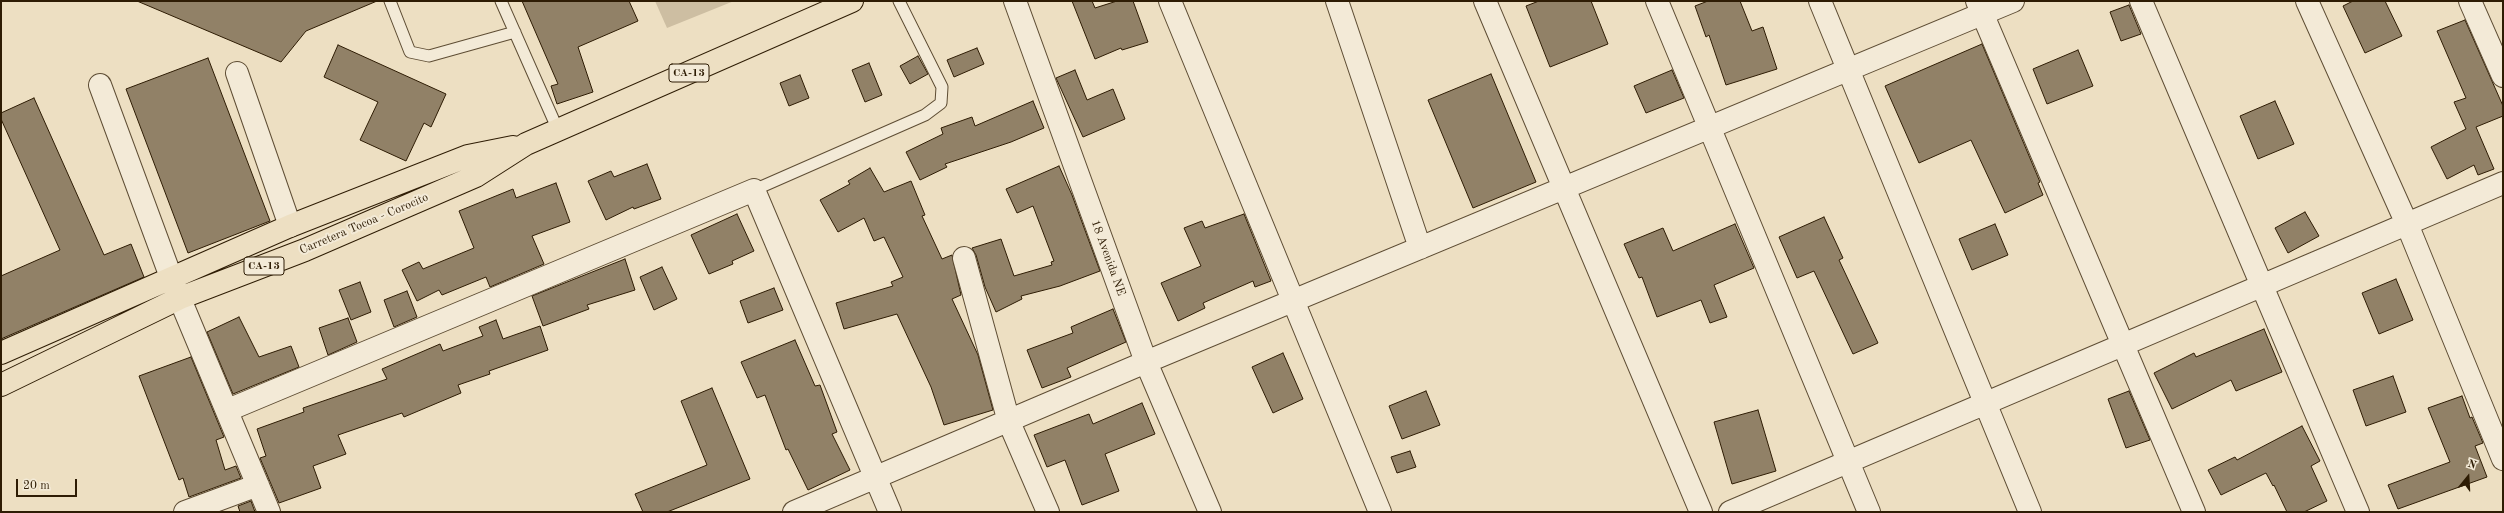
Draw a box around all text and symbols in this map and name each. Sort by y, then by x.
road number: CA-13 [669,64,709,82]
street label: Carretera Tocoa - Corocito [297,190,431,258]
street label: 18 Avenida NE [1088,218,1128,298]
road number: CA-13 [244,257,284,275]
north arrow [2448,457,2488,497]
text: N [2466,459,2478,472]
scale bar [18,471,79,497]
text: 20 m [23,480,50,492]

